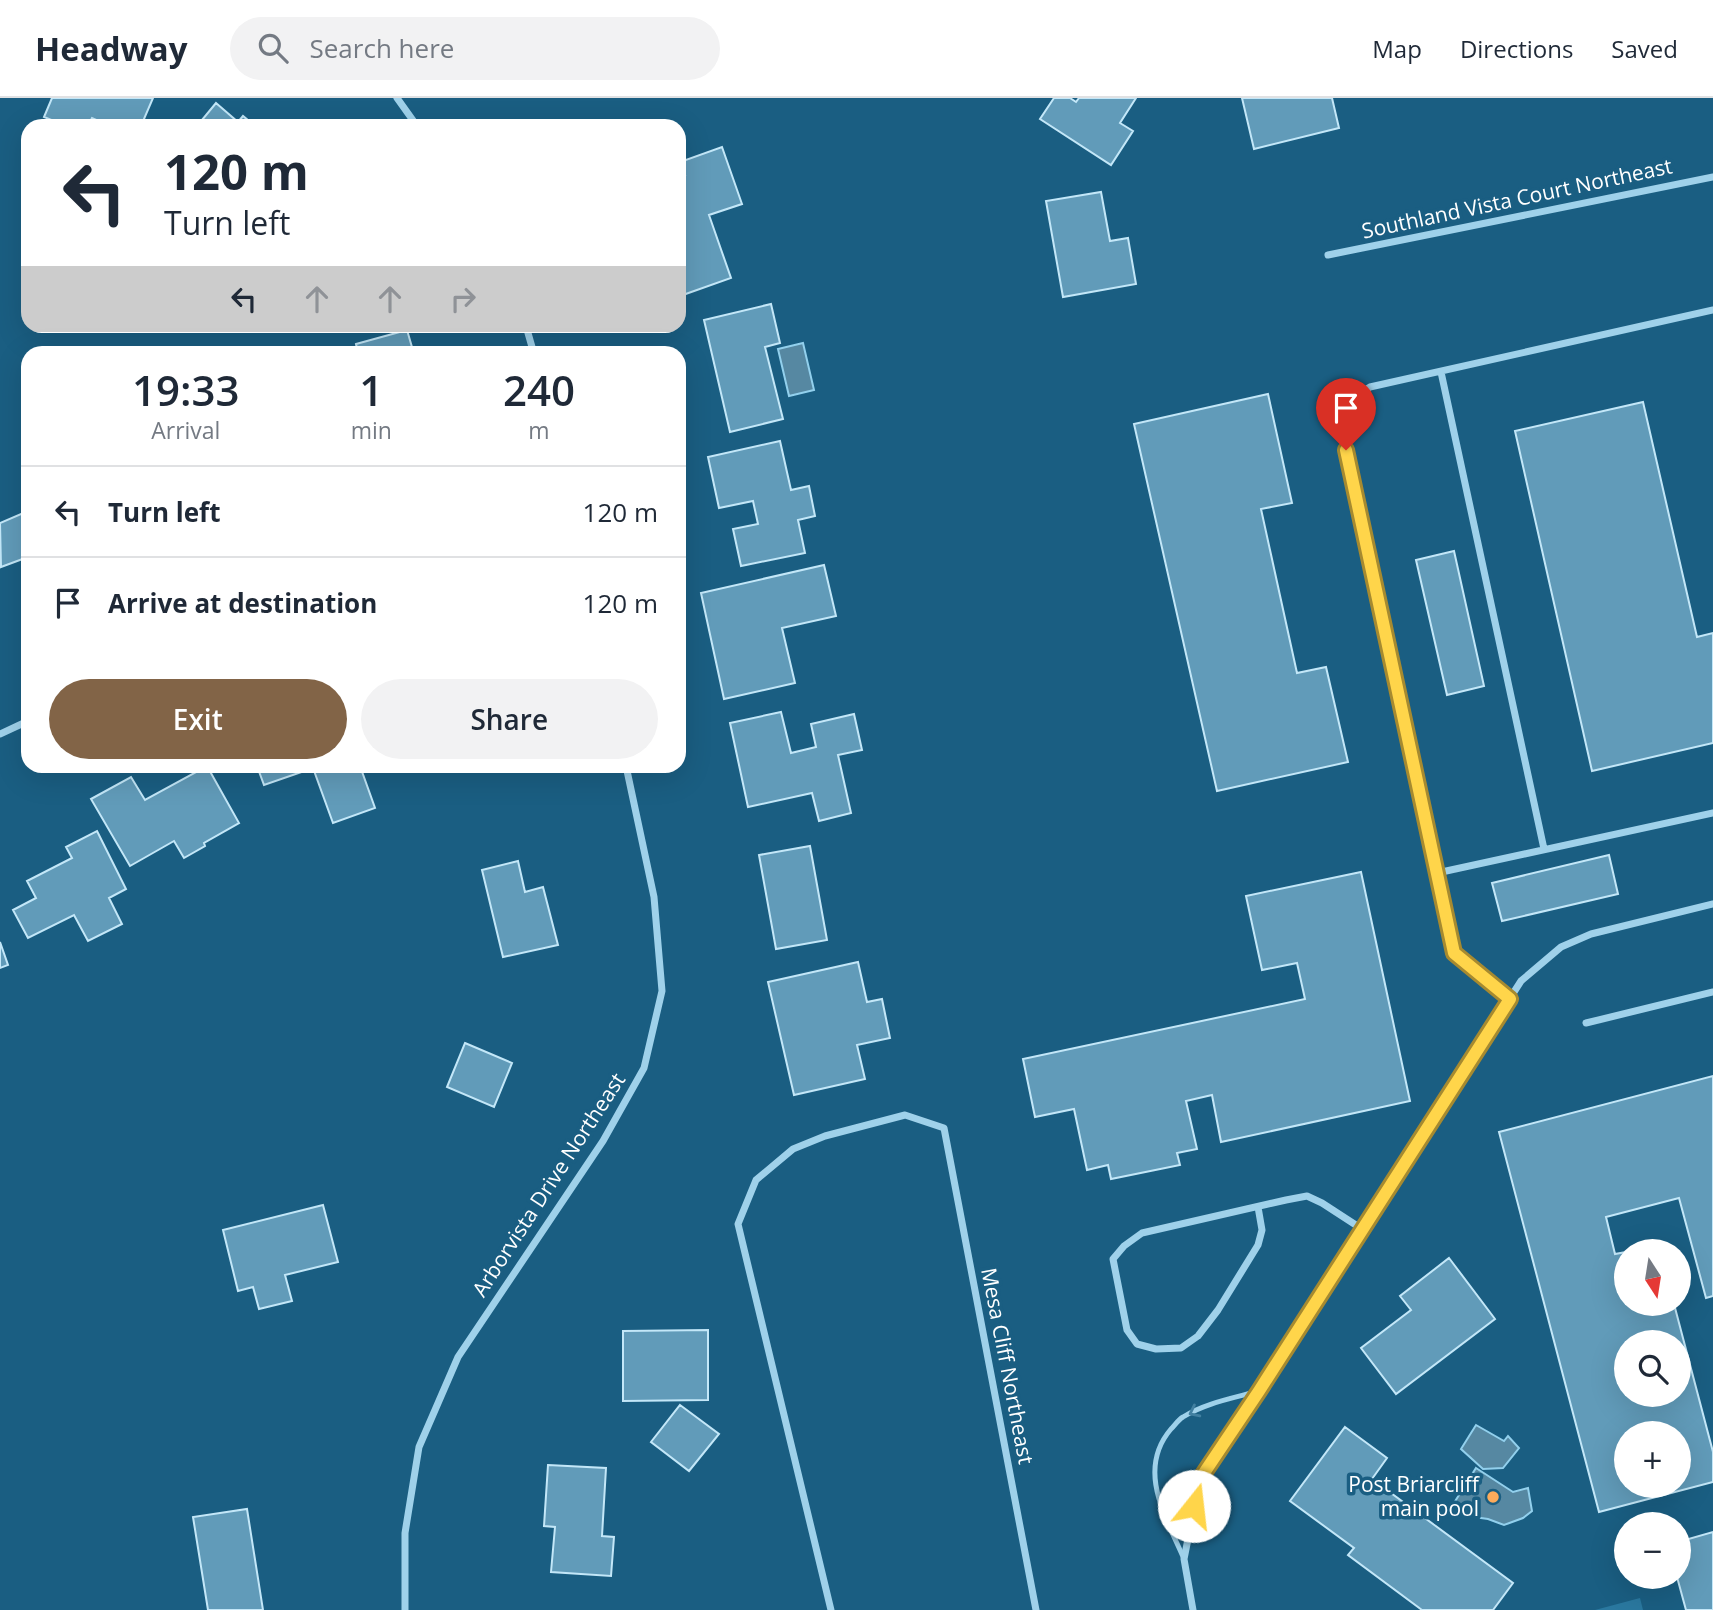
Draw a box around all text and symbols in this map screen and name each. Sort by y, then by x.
search box [230,17,720,80]
text: Headway [35,26,188,71]
icon: search [254,29,292,67]
text: Search here [310,30,454,66]
text: Map [1372,32,1422,65]
text: Directions [1460,32,1573,65]
text: Saved [1611,32,1678,65]
text: 120 m [164,138,309,204]
icon: left [49,147,140,238]
street label: Southland Vista Court Northeast [1359,151,1675,245]
text: Turn left [164,201,290,244]
icon: left [225,280,263,318]
icon: ahead [298,280,336,318]
icon: ahead [371,280,409,318]
icon: right [444,280,482,318]
text: 19:33 [132,361,240,418]
text: 1 [359,361,383,418]
text: 240 [503,361,575,418]
pin [1316,378,1376,450]
icon: arrive [1327,389,1365,427]
text: Arrival [151,414,220,446]
text: min [351,414,392,446]
text: m [528,414,550,446]
icon: left [49,493,87,531]
text: Turn left [108,494,220,530]
text: 120 m [583,494,658,530]
icon: arrive [49,584,87,622]
text: Arrive at destination [108,585,377,621]
text: 120 m [583,585,658,621]
button: Exit [49,679,347,759]
button: Share [361,679,658,759]
street label: Arborvista Drive Northeast [465,1067,631,1302]
north arrow [1614,1239,1690,1316]
map controls [1614,1239,1691,1589]
street label: Mesa Cliff Northeast [975,1265,1041,1466]
button: search [1614,1330,1691,1407]
one-way arrow [1189,1403,1201,1417]
button: + [1614,1421,1691,1498]
position arrow [1157,1469,1231,1543]
place label: Post Briarcliff main pool [1348,1470,1481,1522]
marker: Post Briarcliff main pool [1485,1489,1501,1505]
button: − [1614,1512,1691,1589]

